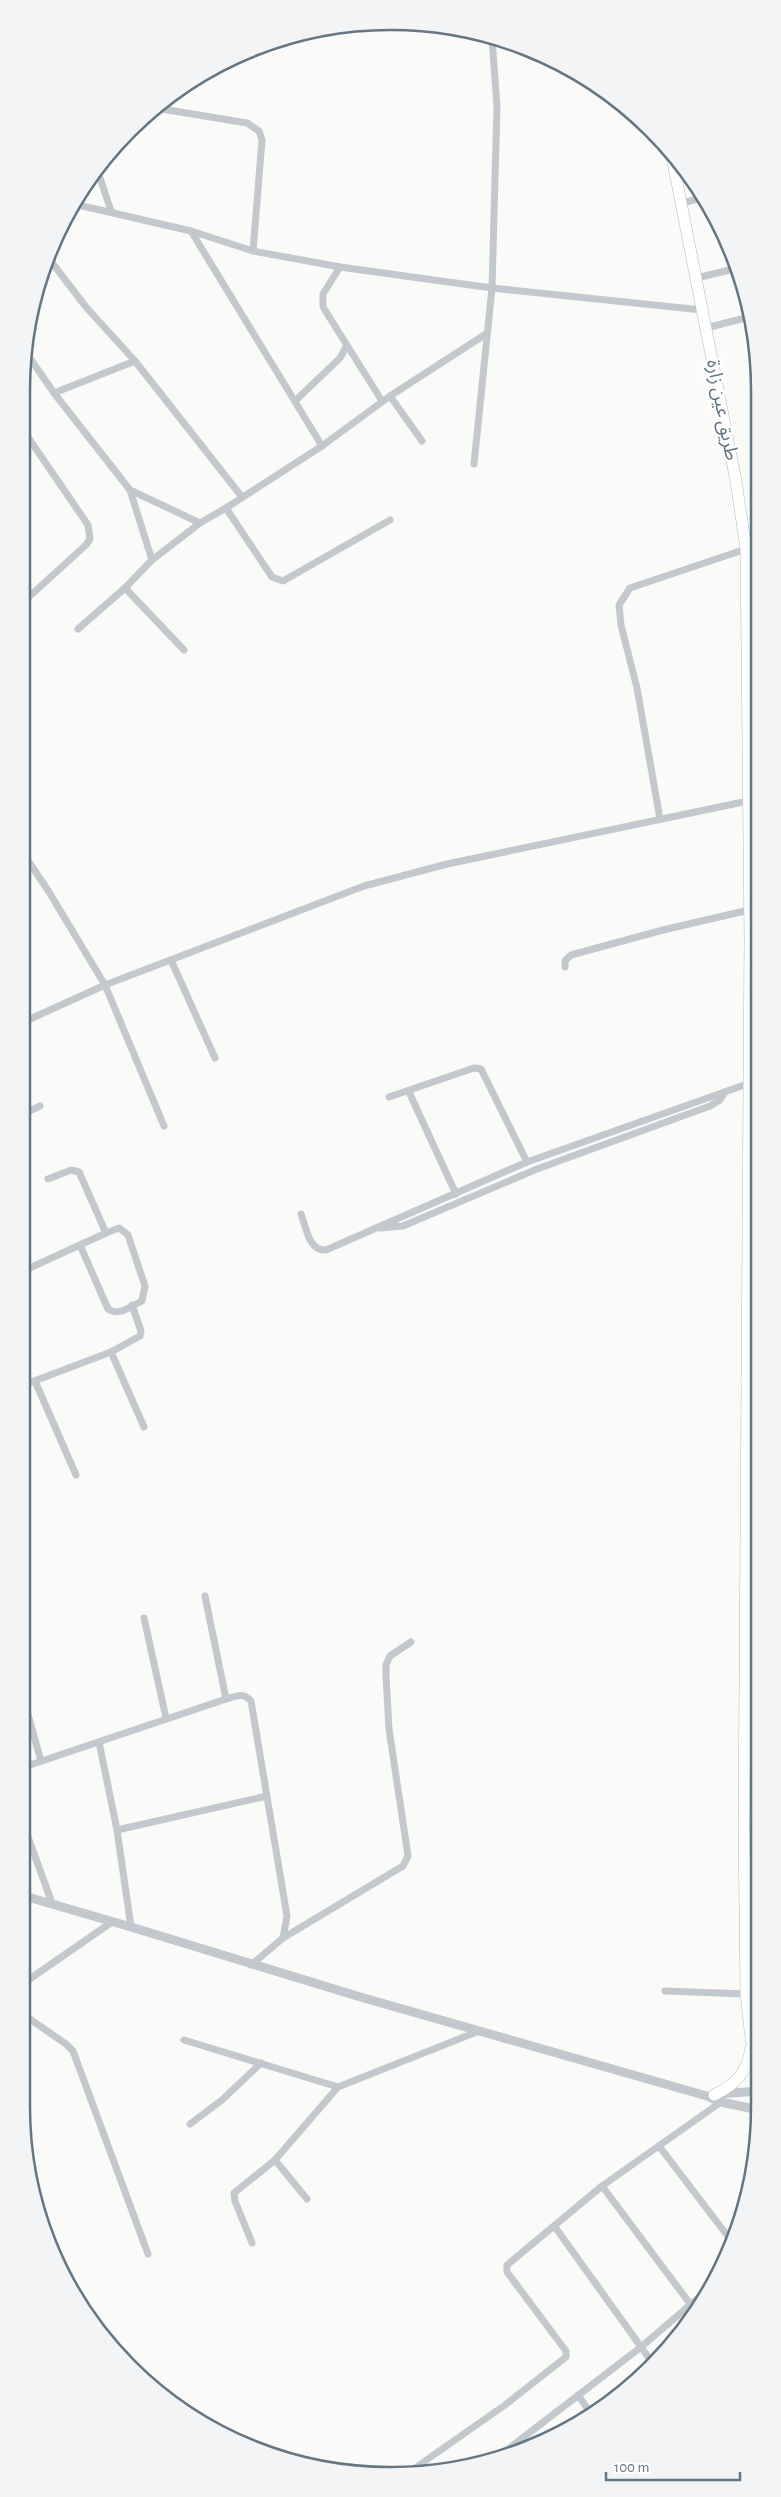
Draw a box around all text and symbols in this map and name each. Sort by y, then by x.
street label: طريق عين زارة [702,358,741,462]
scale bar [606,2450,740,2482]
text: 100 m [614,2460,649,2475]

